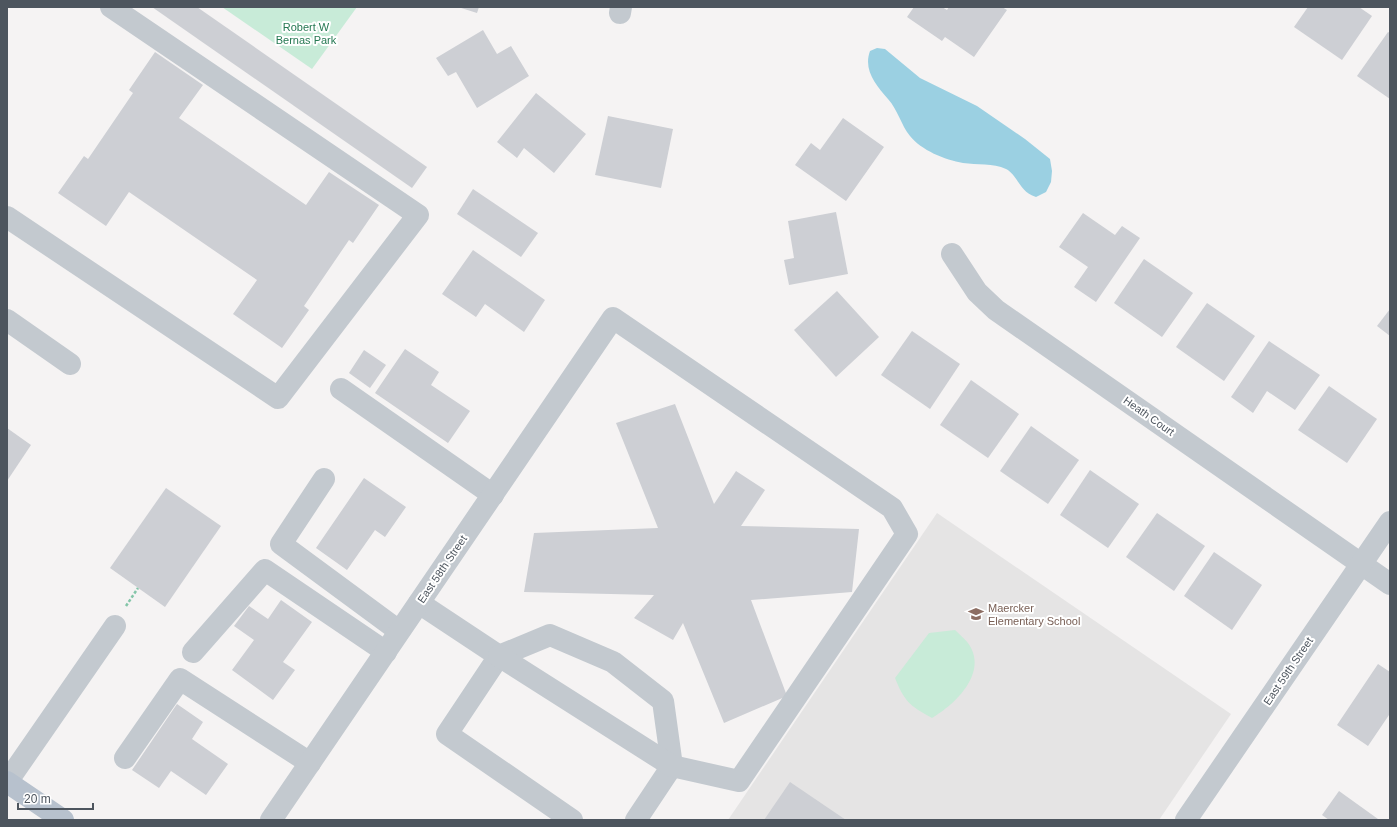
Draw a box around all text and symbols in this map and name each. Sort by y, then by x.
park label: Robert W Bernas Park [276,21,337,46]
street label: Heath Court [1121,394,1177,438]
street label: East 58th Street [415,533,469,605]
place label: Maercker Elementary School [988,602,1080,627]
school or university icon: Maercker Elementary School [967,605,985,623]
street label: East 59th Street [1261,635,1315,707]
scale bar [18,785,93,811]
text: 20 m [24,792,51,806]

